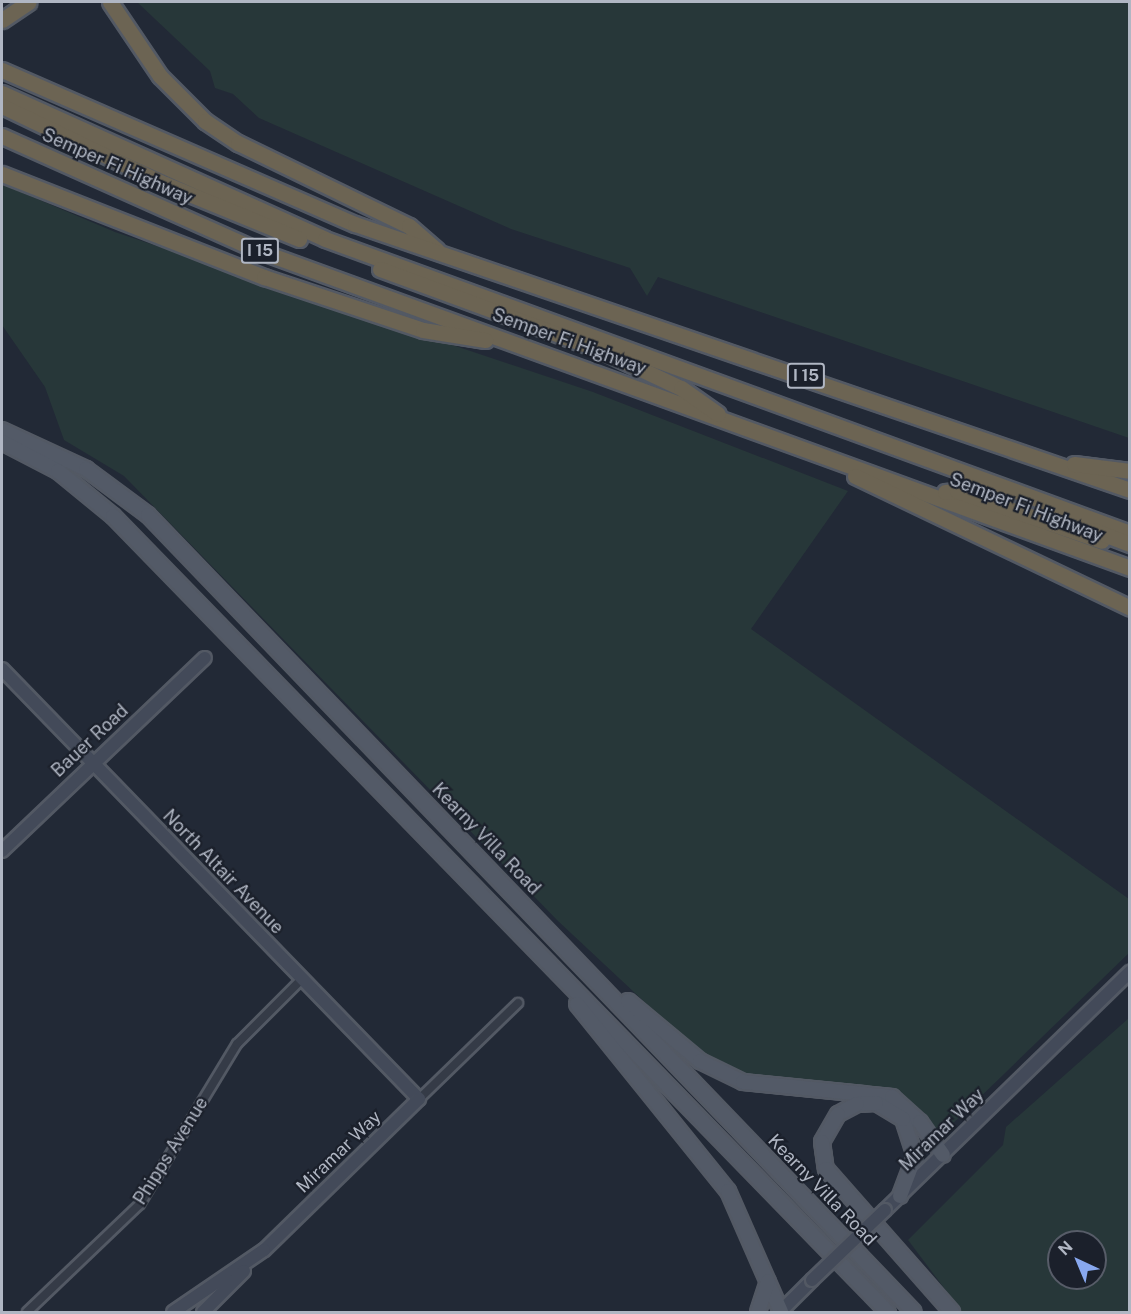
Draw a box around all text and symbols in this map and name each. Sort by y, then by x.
street label: Semper Fi Highway [38,124,196,210]
road number: I 15 [240,238,280,264]
street label: Semper Fi Highway [489,304,649,380]
road number: I 15 [786,363,826,389]
street label: Semper Fi Highway [946,469,1106,547]
street label: Bauer Road [47,700,133,782]
street label: Kearny Villa Road [427,779,545,899]
street label: North Altair Avenue [158,805,288,939]
street label: Miramar Way [895,1084,989,1176]
street label: Phipps Avenue [129,1093,213,1209]
street label: Miramar Way [292,1106,386,1198]
street label: Kearny Villa Road [763,1130,881,1250]
north arrow [1047,1230,1107,1290]
text: N [1054,1237,1077,1259]

